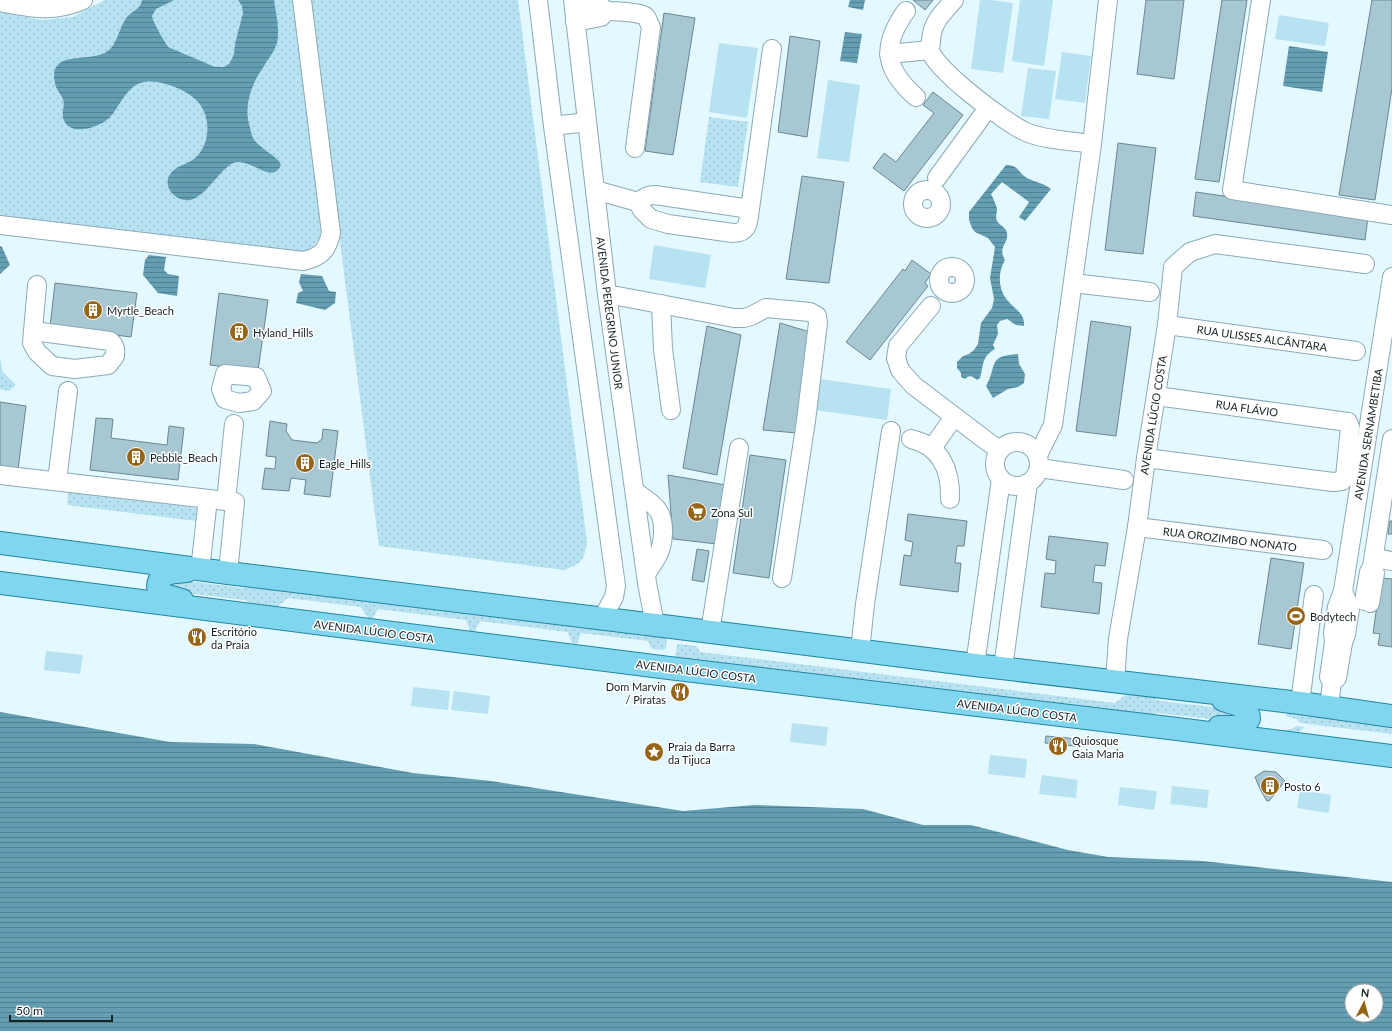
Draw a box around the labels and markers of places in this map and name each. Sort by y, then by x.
building icon: Myrtle_Beach [82,299,104,321]
place label: Myrtle_Beach [107,304,174,317]
building icon: Hyland_Hills [228,321,250,343]
place label: Hyland_Hills [253,326,314,339]
building icon: Pebble_Beach [125,446,147,468]
place label: Pebble_Beach [150,451,218,464]
building icon: Eagle_Hills [294,452,316,474]
place label: Eagle_Hills [319,457,371,470]
supermarket icon: Zona Sul [686,501,708,523]
place label: Zona Sul [711,506,753,519]
sports icon: Bodytech [1285,605,1307,627]
place label: Bodytech [1310,610,1356,623]
place label: Escritório da Praia [211,625,257,651]
restaurant icon: Escritório da Praia [186,626,208,648]
place label: Dom Marvin / Piratas [606,680,666,706]
restaurant icon: Dom Marvin / Piratas [669,681,691,703]
place label: Quiosque Gaia Maria [1072,734,1124,760]
restaurant icon: Quiosque Gaia Maria [1047,735,1069,757]
place label: Praia da Barra da Tijuca [668,740,735,766]
place icon: Praia da Barra da Tijuca [643,741,665,763]
building icon: Posto 6 [1259,775,1281,797]
place label: Posto 6 [1284,780,1321,793]

